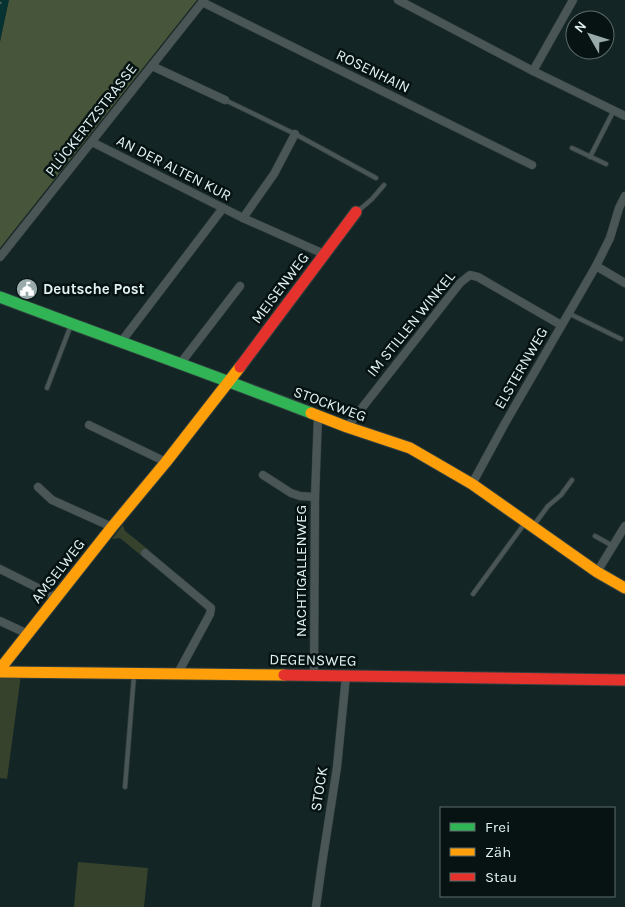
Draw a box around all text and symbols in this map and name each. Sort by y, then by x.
north arrow [565,10,615,60]
text: N [571,18,590,36]
street label: ROSENHAIN [333,45,413,97]
street label: PLÜCKERTZSTRASSE [41,60,141,180]
street label: AN DER ALTEN KUR [114,131,234,205]
street label: MEISENWEG [247,249,313,327]
street label: IM STILLEN WINKEL [363,268,459,380]
public building icon: Deutsche Post [15,277,39,301]
place label: Deutsche Post [43,280,145,298]
street label: ELSTERNWEG [490,324,552,412]
street label: STOCKWEG [291,383,369,425]
street label: NACHTIGALLENWEG [292,505,310,637]
street label: AMSELWEG [27,535,89,607]
street label: DEGENSWEG [269,650,357,670]
street label: STOCK [307,766,331,812]
legend [440,807,615,897]
text: Frei [485,818,510,836]
text: Zäh [485,843,511,861]
text: Stau [485,868,517,886]

